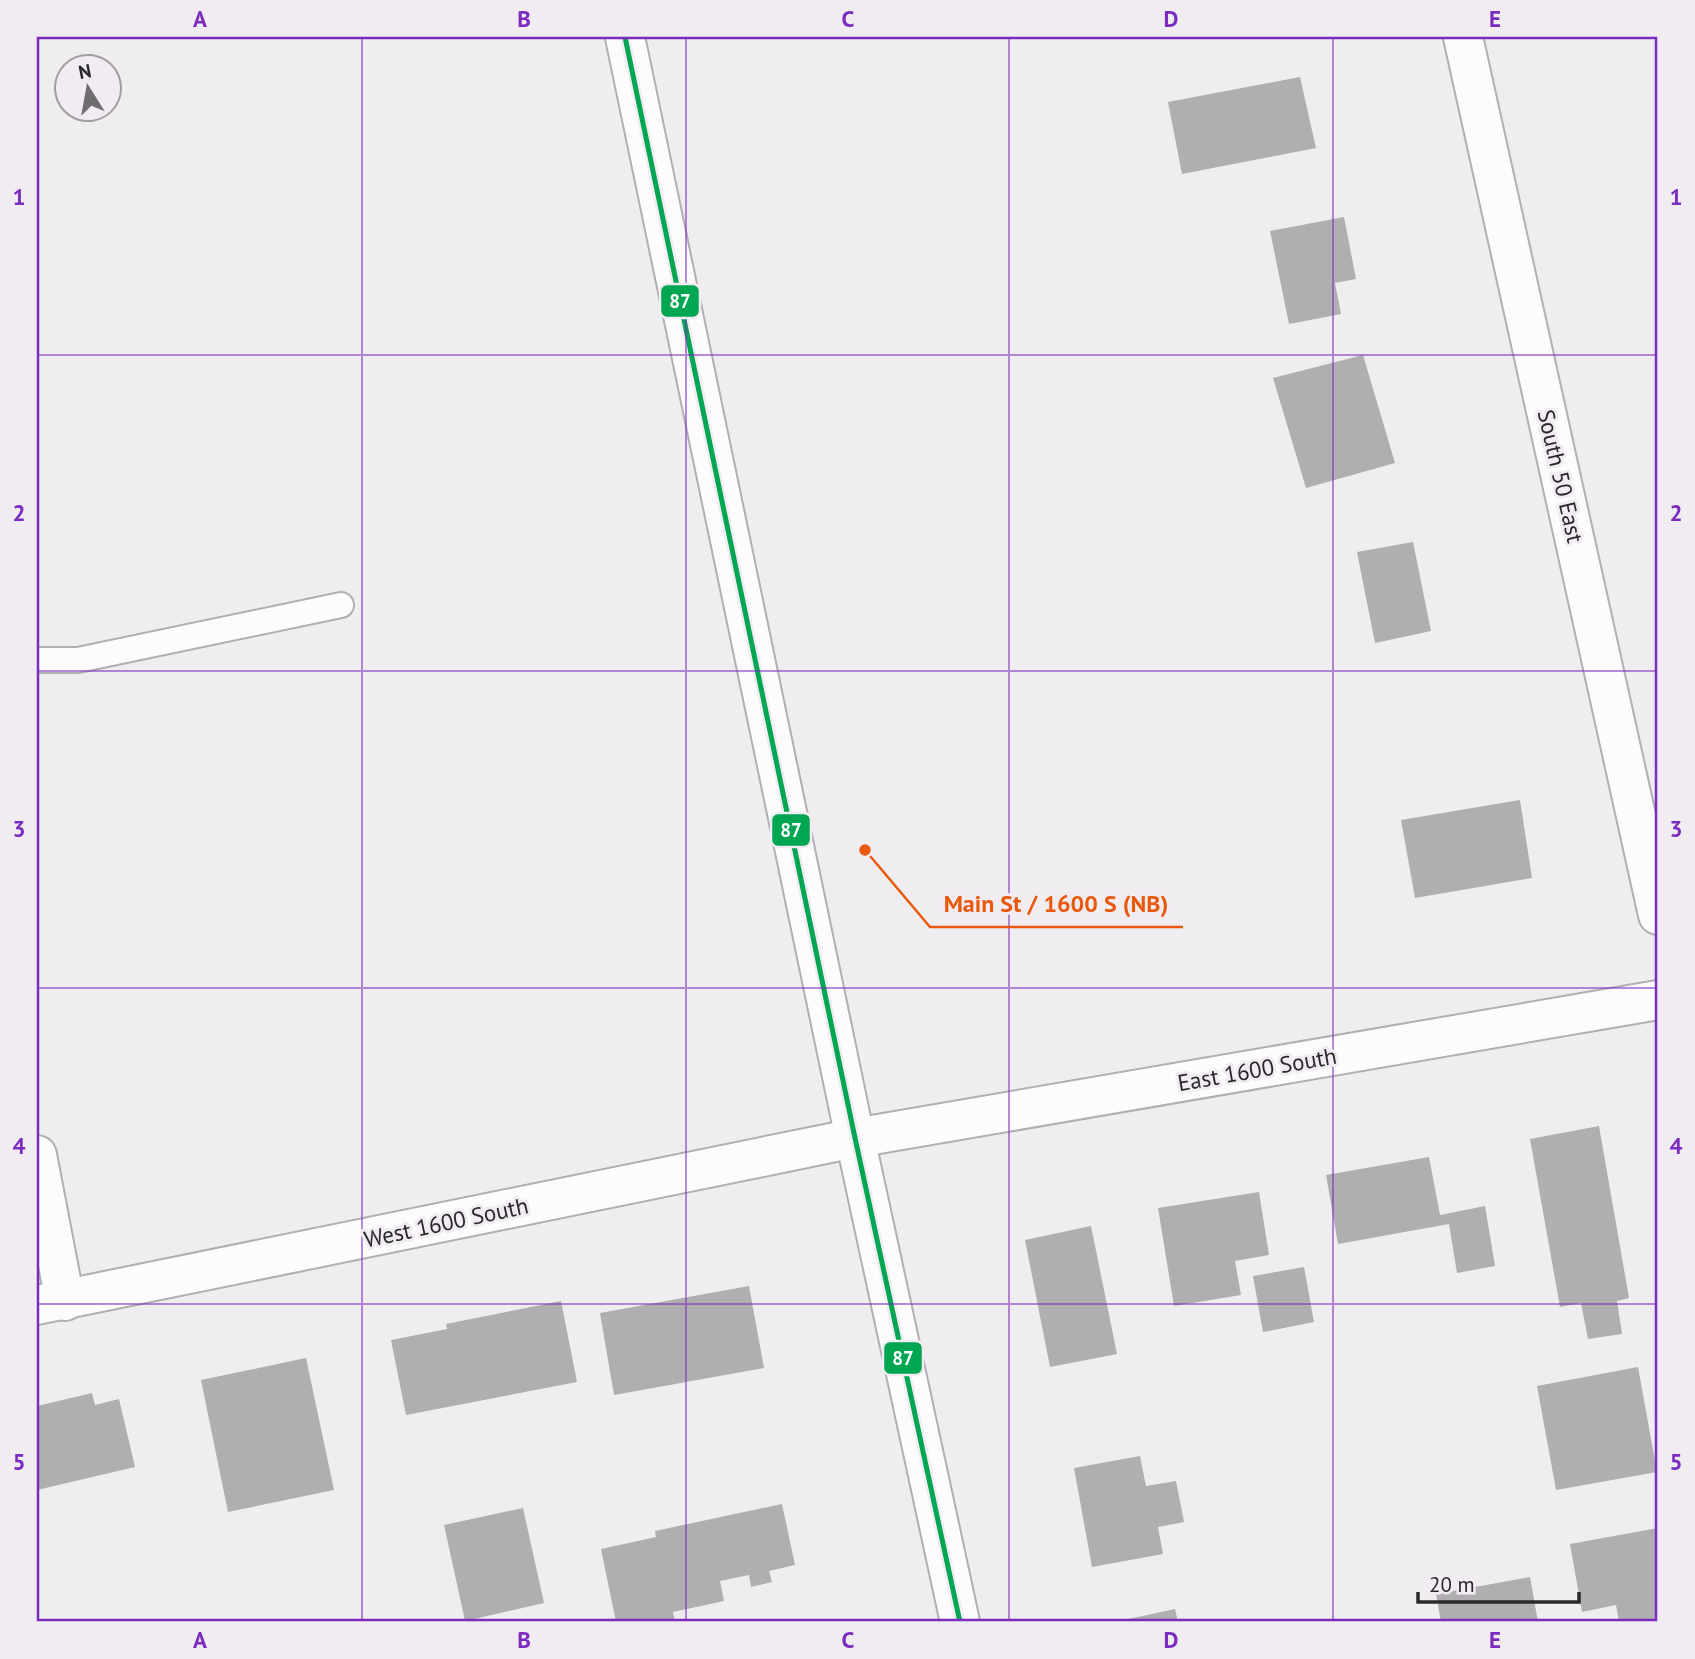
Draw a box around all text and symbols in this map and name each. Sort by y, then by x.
text: A [193,4,207,33]
text: B [517,4,531,33]
text: C [842,4,855,33]
text: D [1164,4,1178,33]
text: E [1489,4,1501,33]
north arrow [52,52,122,122]
text: N [76,58,93,84]
text: 1 [12,182,26,211]
text: 1 [1669,182,1683,211]
line badge: 87 [660,284,700,318]
text: 87 [669,289,691,313]
street label: South 50 East [1532,407,1590,546]
text: 2 [12,498,26,527]
text: 2 [1669,498,1683,527]
line badge: 87 [771,813,811,847]
text: 3 [12,814,26,843]
text: 3 [1669,814,1683,843]
text: 87 [780,818,802,842]
callout: Main St / 1600 S (NB) [930,882,1183,927]
text: Main St / 1600 S (NB) [944,888,1168,919]
street label: East 1600 South [1175,1041,1339,1097]
text: 4 [12,1131,26,1160]
text: 4 [1669,1131,1683,1160]
street label: West 1600 South [361,1190,531,1254]
line badge: 87 [883,1341,923,1375]
text: 87 [892,1346,914,1370]
text: 5 [12,1447,26,1476]
text: 5 [1669,1447,1683,1476]
scale bar [1418,1561,1580,1605]
text: 20 m [1429,1571,1475,1598]
text: A [193,1625,207,1654]
text: B [517,1625,531,1654]
text: C [842,1625,855,1654]
text: D [1164,1625,1178,1654]
text: E [1489,1625,1501,1654]

